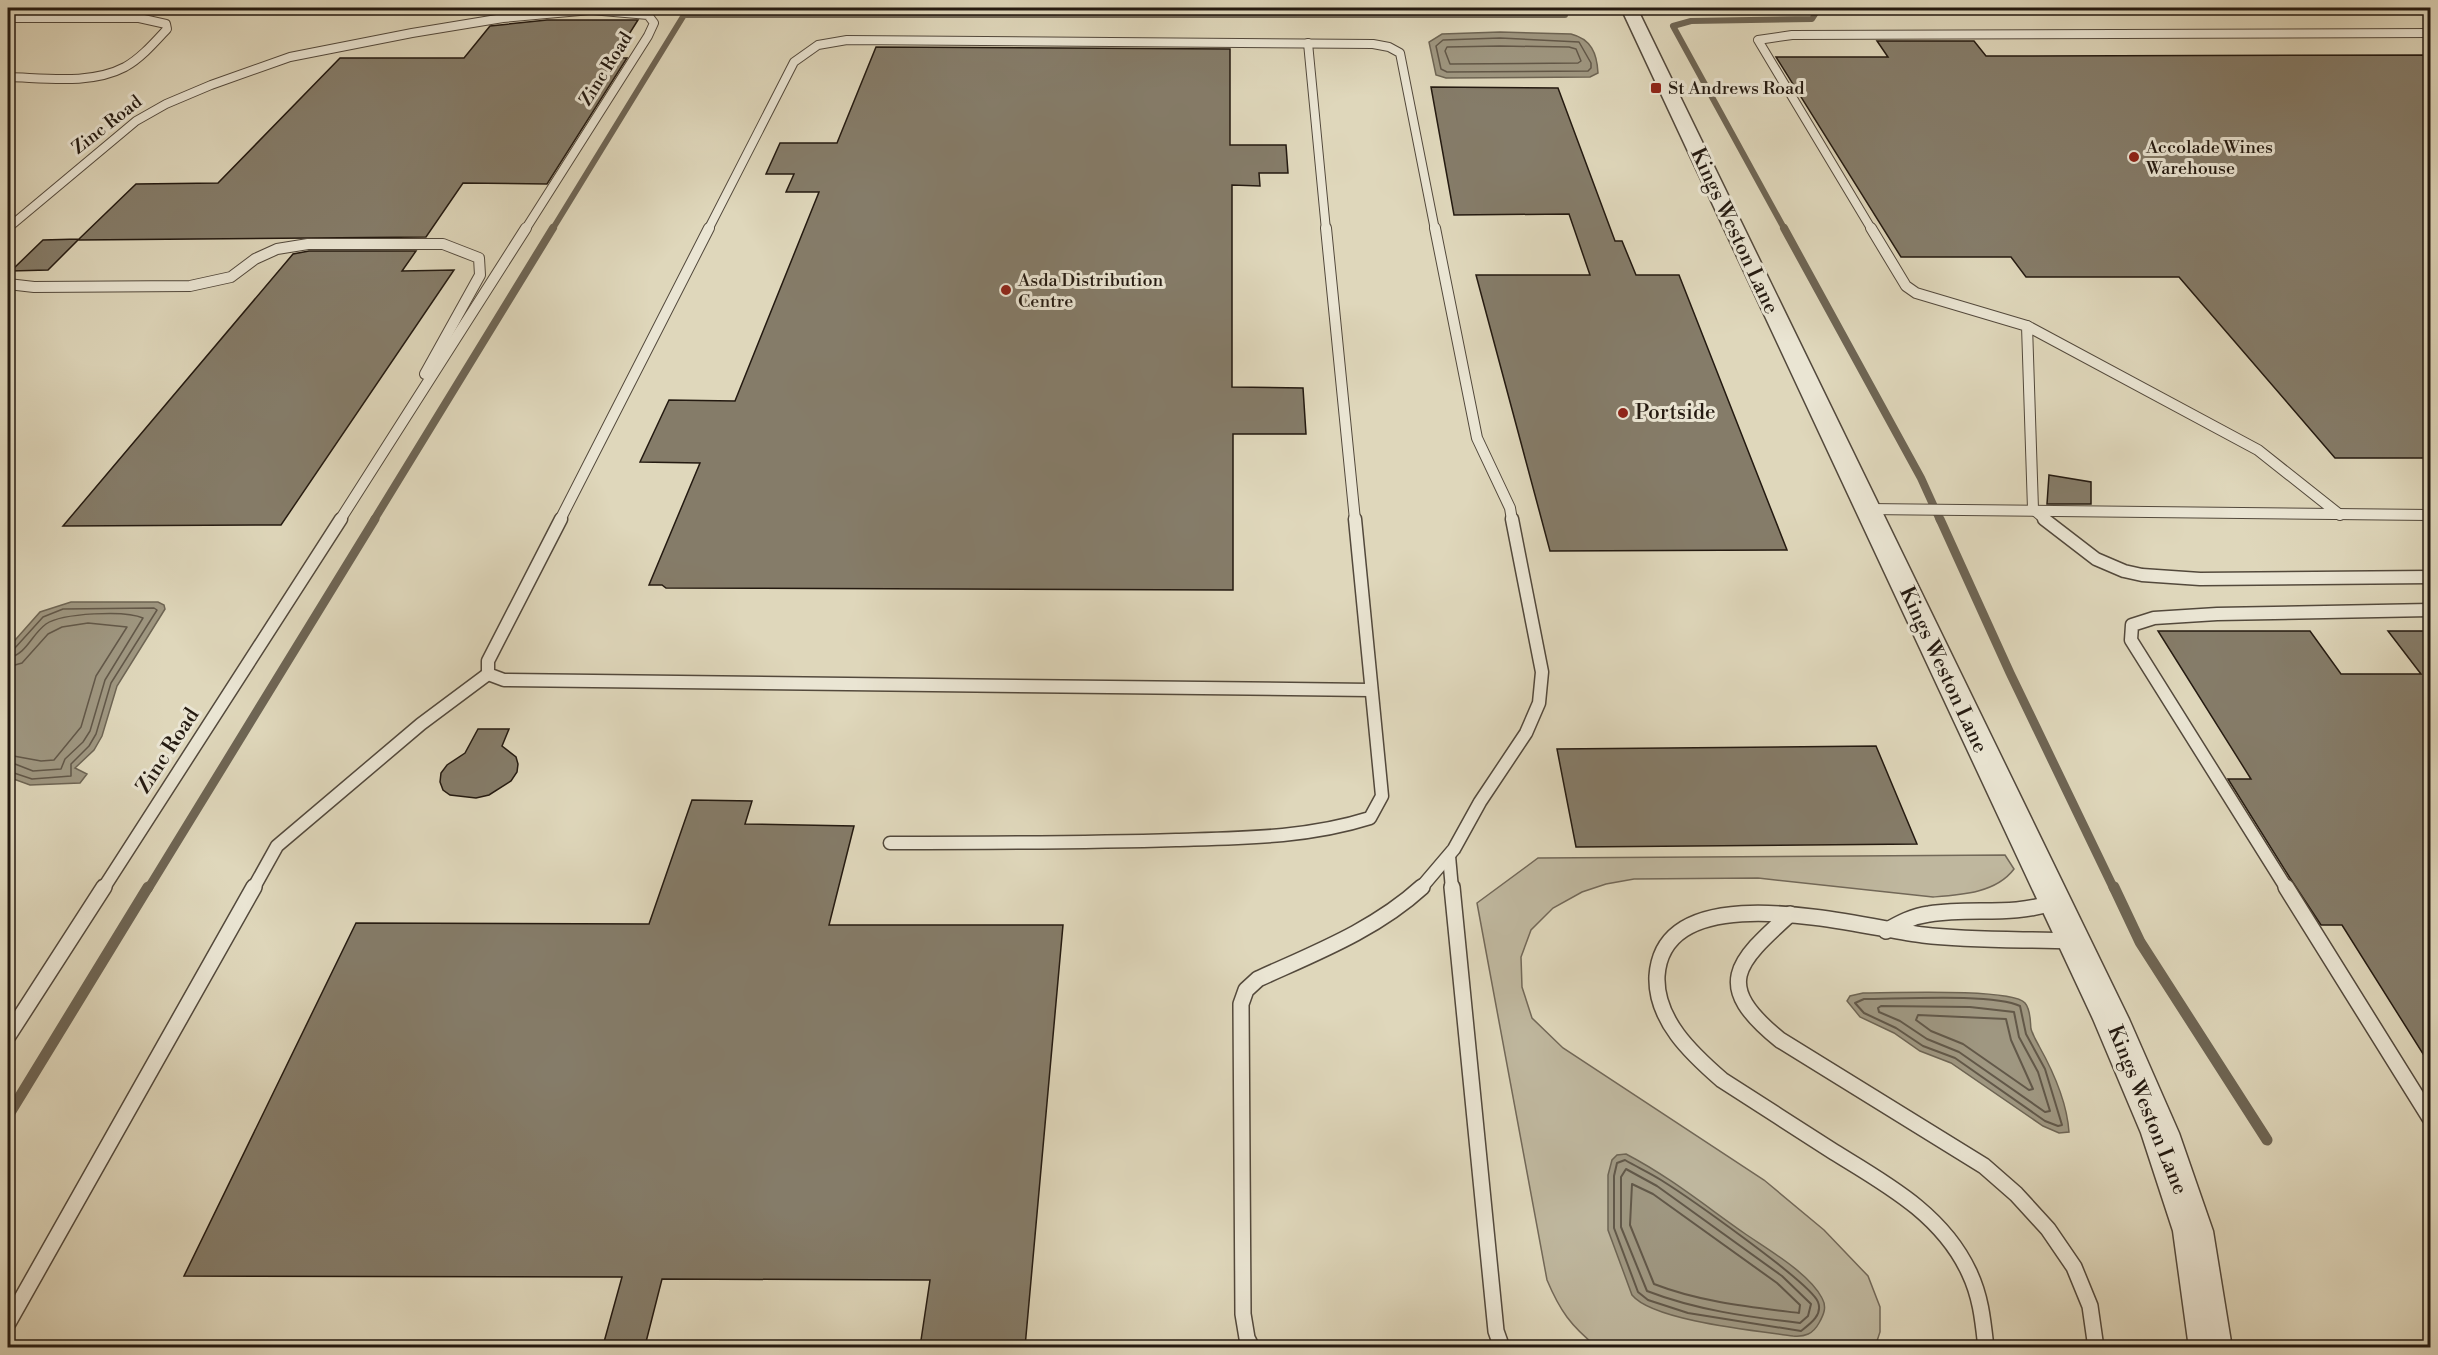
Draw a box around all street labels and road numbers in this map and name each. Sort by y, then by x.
street label: Zinc Road [574,27,638,110]
street label: Zinc Road [67,90,147,160]
street label: Kings Weston Lane [1684,144,1784,318]
street label: Kings Weston Lane [1893,583,1993,757]
street label: Zinc Road [131,703,205,799]
street label: Kings Weston Lane [2101,1022,2193,1198]

